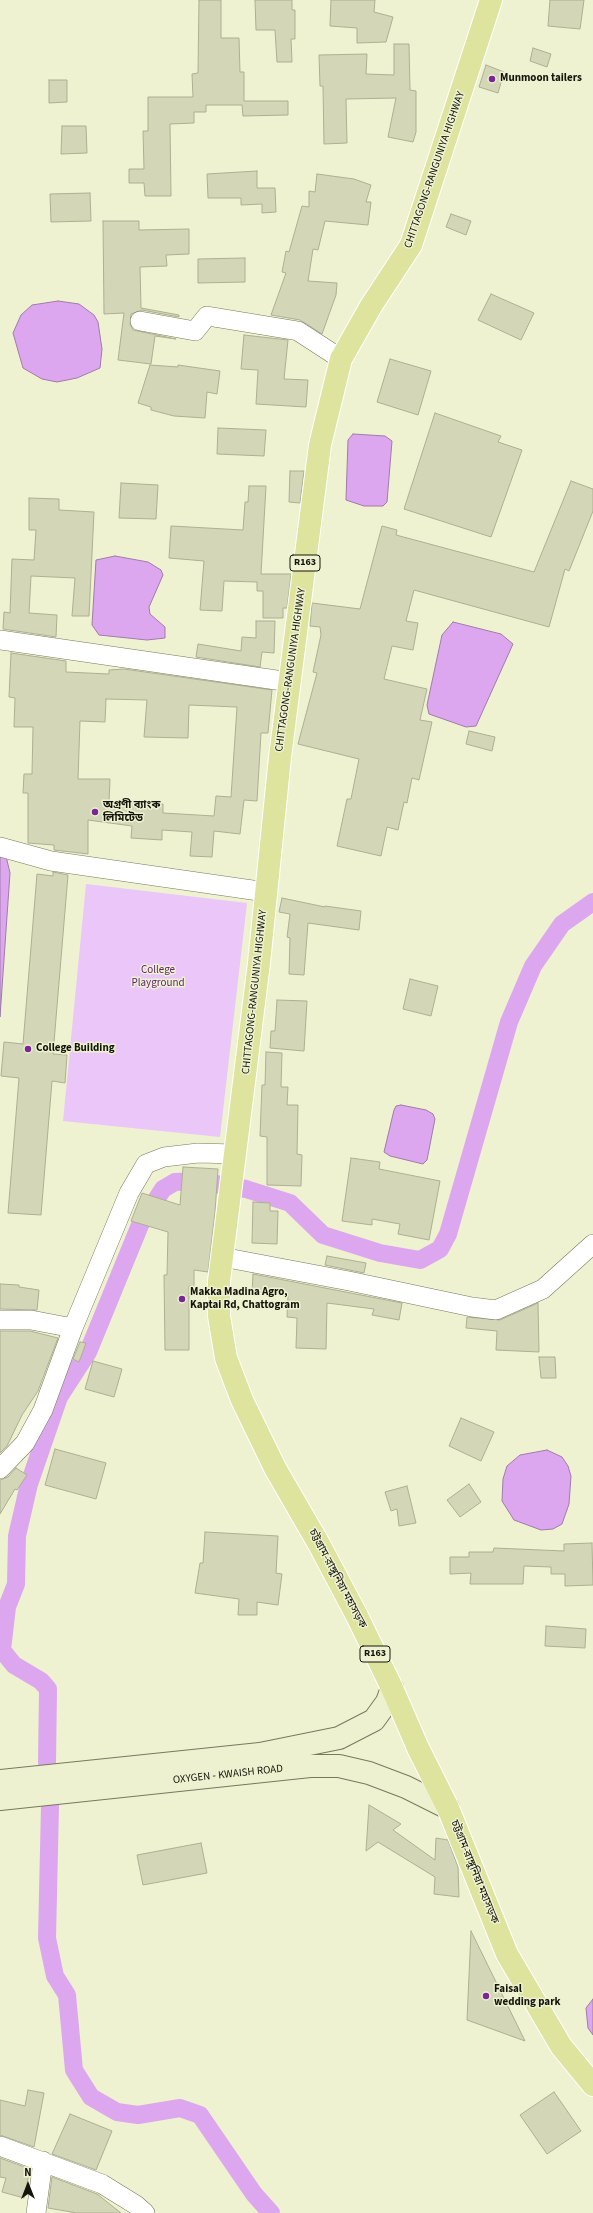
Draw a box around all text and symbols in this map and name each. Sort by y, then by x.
place label: Munmoon tailers [500,72,582,86]
marker: Munmoon tailers [487,74,497,84]
street label: CHITTAGONG-RANGUNIYA HIGHWAY [402,90,468,250]
road number: R163 [290,555,320,571]
street label: CHITTAGONG-RANGUNIYA HIGHWAY [273,587,309,753]
place label: অগ্রণী ব্যাংক লিমিটেড [103,799,160,825]
marker: অগ্রণী ব্যাংক লিমিটেড [90,807,100,817]
street label: CHITTAGONG-RANGUNIYA HIGHWAY [240,909,270,1075]
park label: College Playground [131,964,185,990]
place label: College Building [36,1042,115,1056]
marker: College Building [23,1044,33,1054]
place label: Makka Madina Agro, Kaptai Rd, Chattogram [190,1286,300,1312]
marker: Makka Madina Agro, Kaptai Rd, Chattogram [177,1294,187,1304]
street label: চট্টগ্রাম-রাঙ্গুনিয়া মহাসড়ক [305,1527,369,1631]
road number: R163 [360,1646,390,1662]
street label: OXYGEN - KWAISH ROAD [172,1763,284,1787]
street label: চট্টগ্রাম-রাঙ্গুনিয়া মহাসড়ক [447,1818,501,1926]
place label: Faisal wedding park [494,1983,561,2009]
marker: Faisal wedding park [481,1991,491,2001]
north arrow [8,2165,48,2205]
text: N [24,2165,32,2180]

